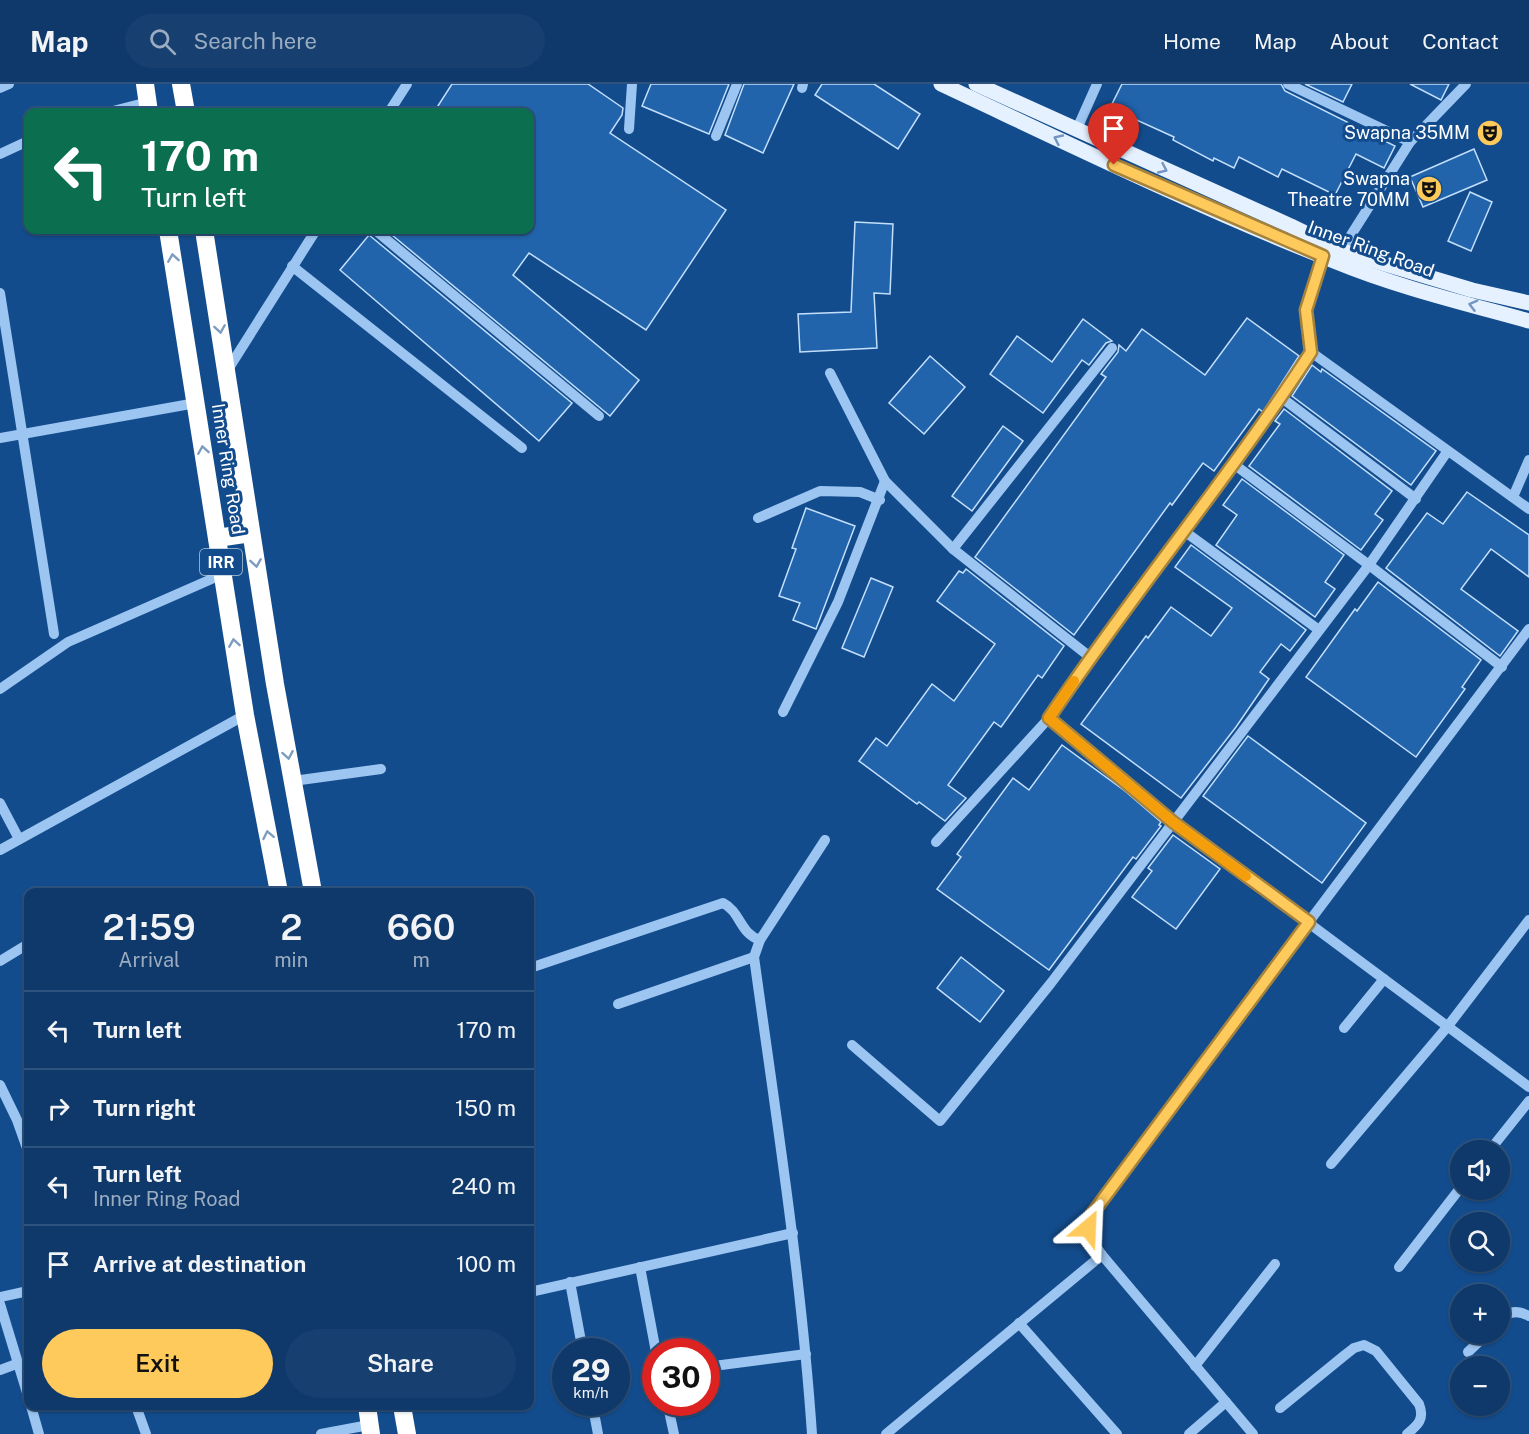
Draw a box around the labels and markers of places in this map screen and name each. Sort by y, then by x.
pin [1088,103,1139,165]
theatre icon: Swapna 35MM [1475,118,1505,148]
place label: Swapna 35MM [1344,122,1470,143]
place label: Swapna Theatre 70MM [1288,168,1410,210]
theatre icon: Swapna Theatre 70MM [1414,174,1444,204]

